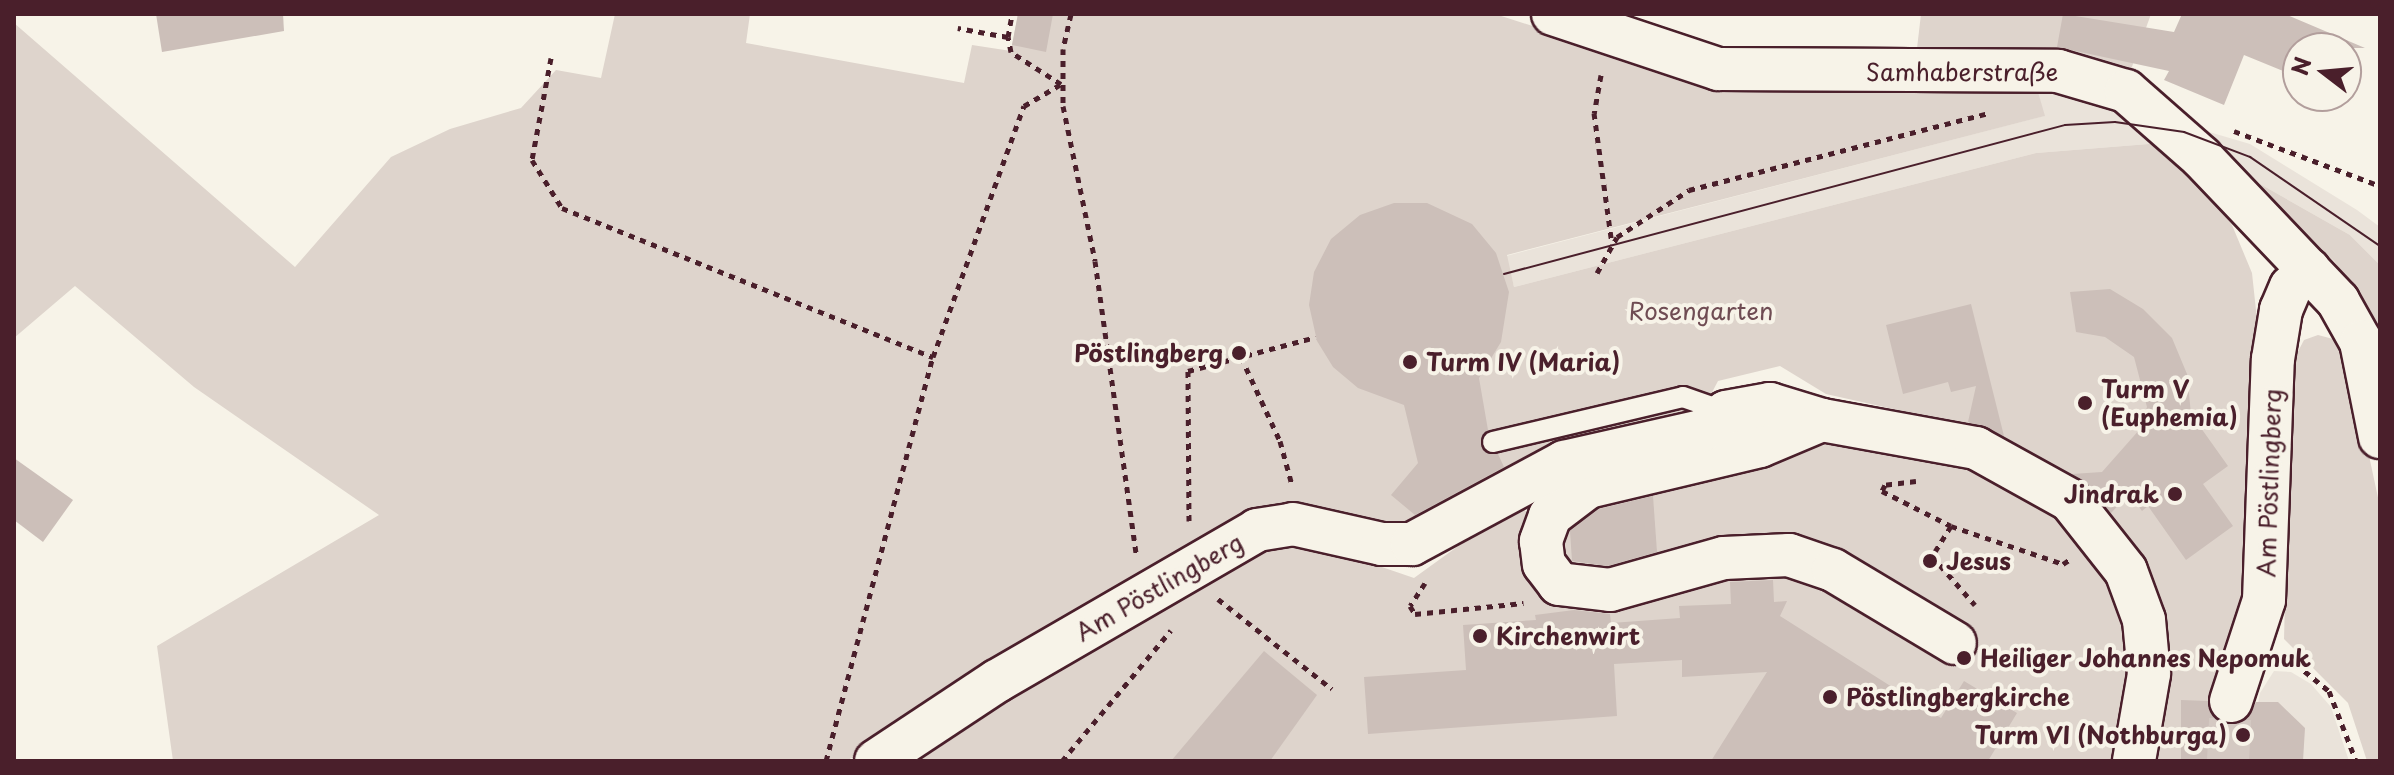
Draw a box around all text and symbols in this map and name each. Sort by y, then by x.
north arrow [2282,32,2362,112]
text: N [2282,53,2319,79]
street label: Samhaberstraße [1866,58,2058,86]
park label: Rosengarten [1629,297,1773,325]
place label: Pöstlingberg [1074,339,1223,367]
marker: Pöstlingberg [1230,344,1248,362]
place label: Turm IV (Maria) [1426,348,1621,376]
marker: Turm IV (Maria) [1401,353,1419,371]
place label: Turm V (Euphemia) [2101,375,2238,431]
street label: Am Pöstlingberg [2251,388,2287,578]
marker: Turm V (Euphemia) [2076,394,2094,412]
place label: Jindrak [2064,480,2159,508]
marker: Jindrak [2166,485,2184,503]
street label: Am Pöstlingberg [1070,527,1248,647]
place label: Jesus [1946,547,2011,575]
marker: Jesus [1921,552,1939,570]
place label: Kirchenwirt [1496,622,1640,650]
marker: Kirchenwirt [1471,627,1489,645]
place label: Heiliger Johannes Nepomuk [1980,644,2315,672]
marker: Heiliger Johannes Nepomuk [1955,649,1973,667]
place label: Pöstlingbergkirche [1846,683,2070,711]
marker: Pöstlingbergkirche [1821,688,1839,706]
place label: Turm VI (Nothburga) [1974,721,2227,749]
marker: Turm VI (Nothburga) [2234,726,2252,744]

